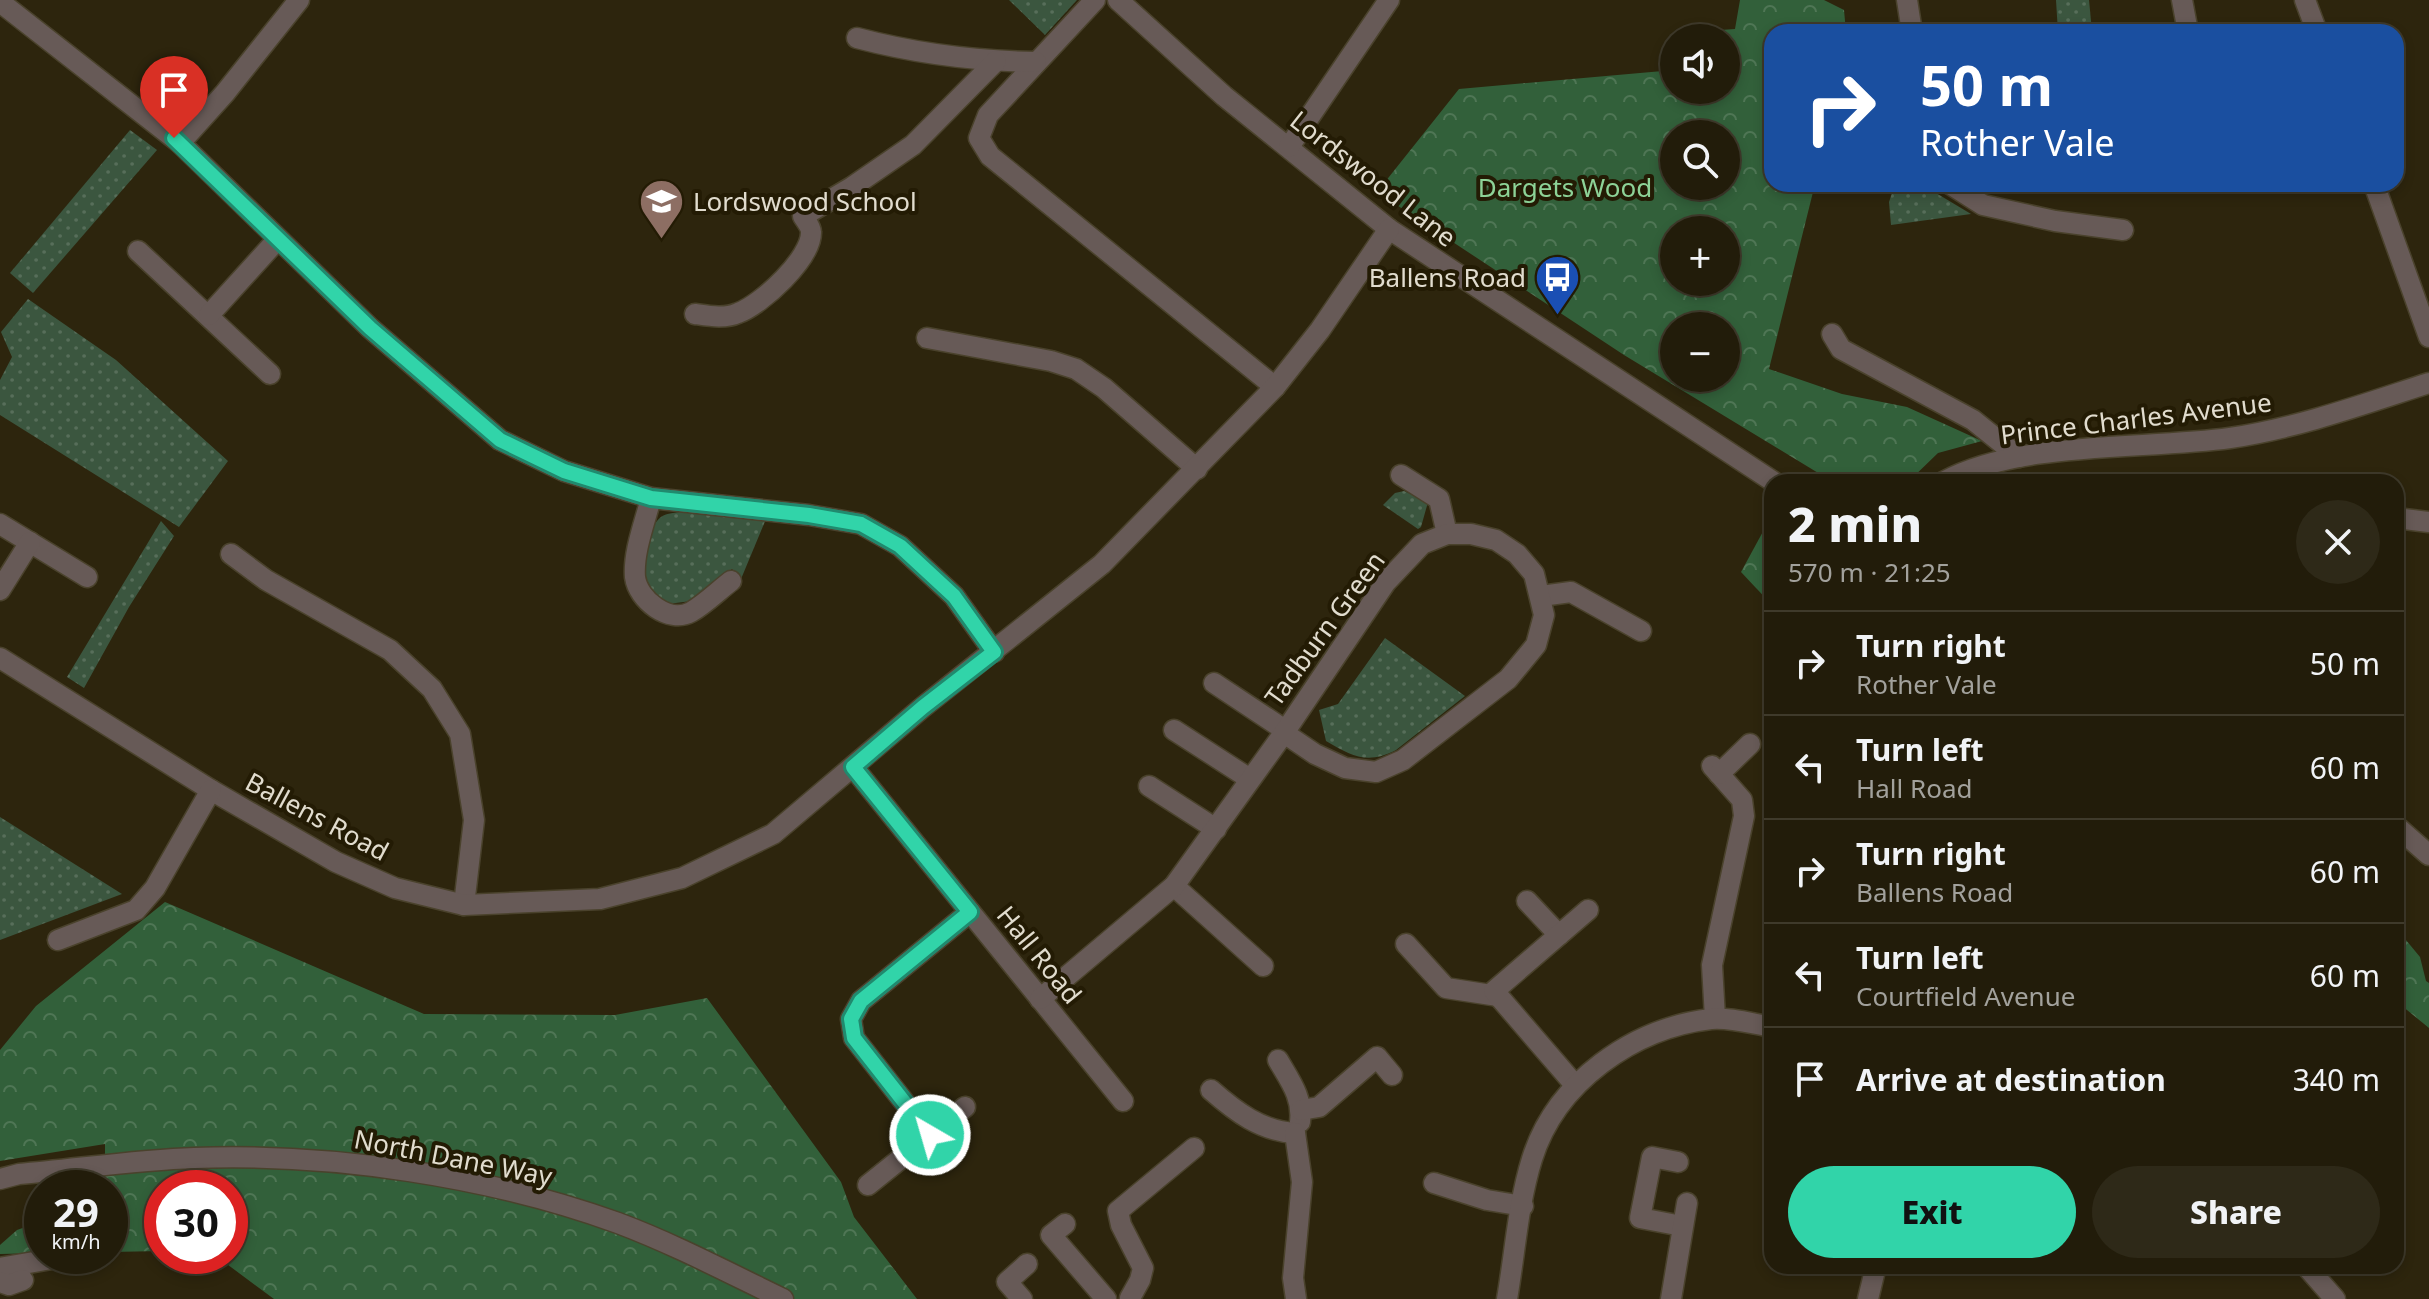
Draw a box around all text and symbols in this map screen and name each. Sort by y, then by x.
map controls [1660,24,1740,392]
button: sound [1660,24,1740,104]
text: 50 m [1920,46,2053,122]
pin [140,56,208,138]
icon: right [1788,56,1892,160]
icon: arrive [152,68,196,112]
street label: Lordswood Lane [1283,102,1464,254]
text: Rother Vale [1920,118,2115,167]
button: search [1660,120,1740,200]
park label: Dargets Wood [1478,169,1652,205]
school or university icon: Lordswood School [638,178,686,241]
place label: Lordswood School [693,183,917,219]
button: + [1660,216,1740,296]
bus stop icon: Ballens Road [1533,254,1581,317]
place label: Ballens Road [1369,259,1526,295]
button: − [1660,312,1740,392]
street label: Prince Charles Avenue [1998,384,2273,452]
text: 2 min [1788,491,1922,556]
button: close [2296,500,2380,584]
street label: Tadburn Green [1256,544,1393,713]
text: 570 m · 21:25 [1788,554,1951,590]
text: Turn right [1856,625,2006,666]
icon: right [1788,641,1832,685]
text: 50 m [2310,643,2380,684]
text: Rother Vale [1856,666,1997,702]
text: Turn left [1856,729,1984,770]
icon: left [1788,745,1832,789]
text: 60 m [2310,747,2380,788]
street label: Ballens Road [240,763,395,869]
text: Hall Road [1856,770,1973,806]
text: Turn right [1856,833,2006,874]
icon: right [1788,849,1832,893]
text: 60 m [2310,851,2380,892]
text: Ballens Road [1856,874,2013,910]
street label: Hall Road [989,898,1090,1011]
text: Turn left [1856,937,1984,978]
icon: left [1788,953,1832,997]
text: 60 m [2310,955,2380,996]
text: Courtfield Avenue [1856,978,2075,1014]
icon: arrive [1788,1057,1832,1101]
text: Arrive at destination [1856,1059,2166,1100]
text: 340 m [2293,1059,2380,1100]
position arrow [888,1093,972,1177]
street label: North Dane Way [351,1120,556,1194]
button: Exit [1788,1166,2076,1258]
button: Share [2092,1166,2380,1258]
speed limit sign: 30 [144,1170,248,1274]
text: 29 [53,1184,99,1239]
text: km/h [51,1228,101,1255]

